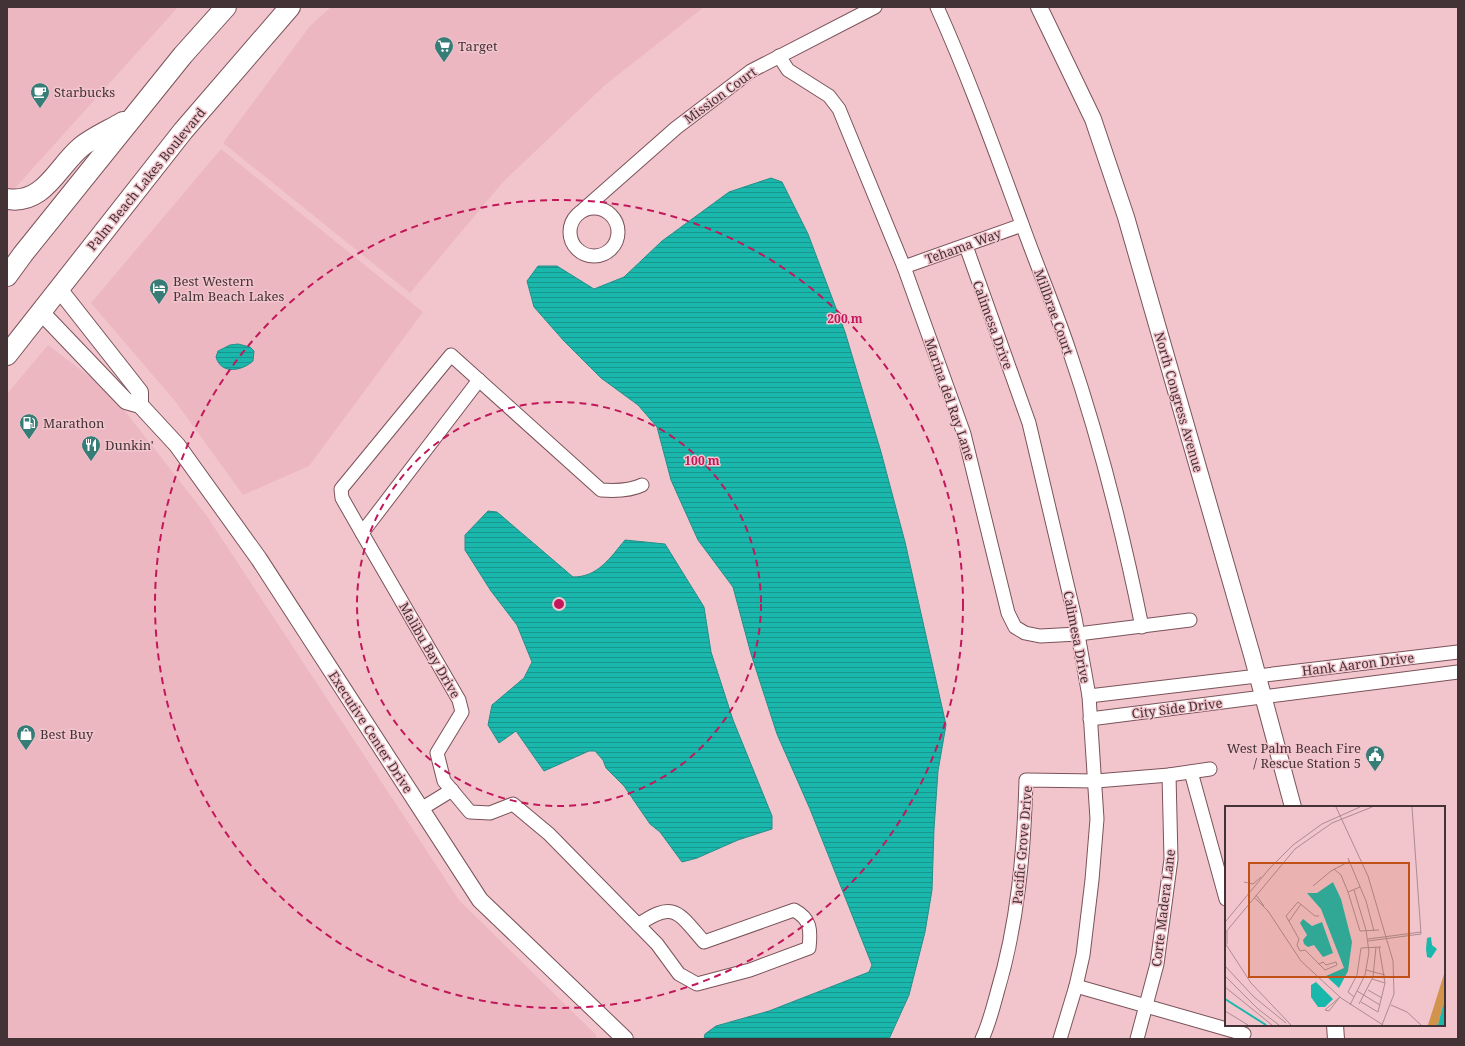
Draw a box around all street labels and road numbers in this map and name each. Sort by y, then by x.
street label: Mission Court [680,62,760,128]
street label: Palm Beach Lakes Boulevard [83,104,209,254]
street label: Tehama Way [922,224,1004,268]
street label: Millbrae Court [1030,266,1078,358]
street label: Calimesa Drive [969,278,1017,372]
street label: North Congress Avenue [1150,330,1208,474]
street label: Marina del Ray Lane [921,335,979,463]
street label: Calimesa Drive [1059,589,1095,685]
street label: Malibu Bay Drive [395,599,465,701]
street label: Hank Aaron Drive [1301,648,1415,680]
street label: Executive Center Drive [325,667,417,797]
street label: City Side Drive [1131,694,1223,722]
street label: Pacific Grove Drive [1008,785,1036,905]
street label: Corte Madera Lane [1147,848,1179,968]

